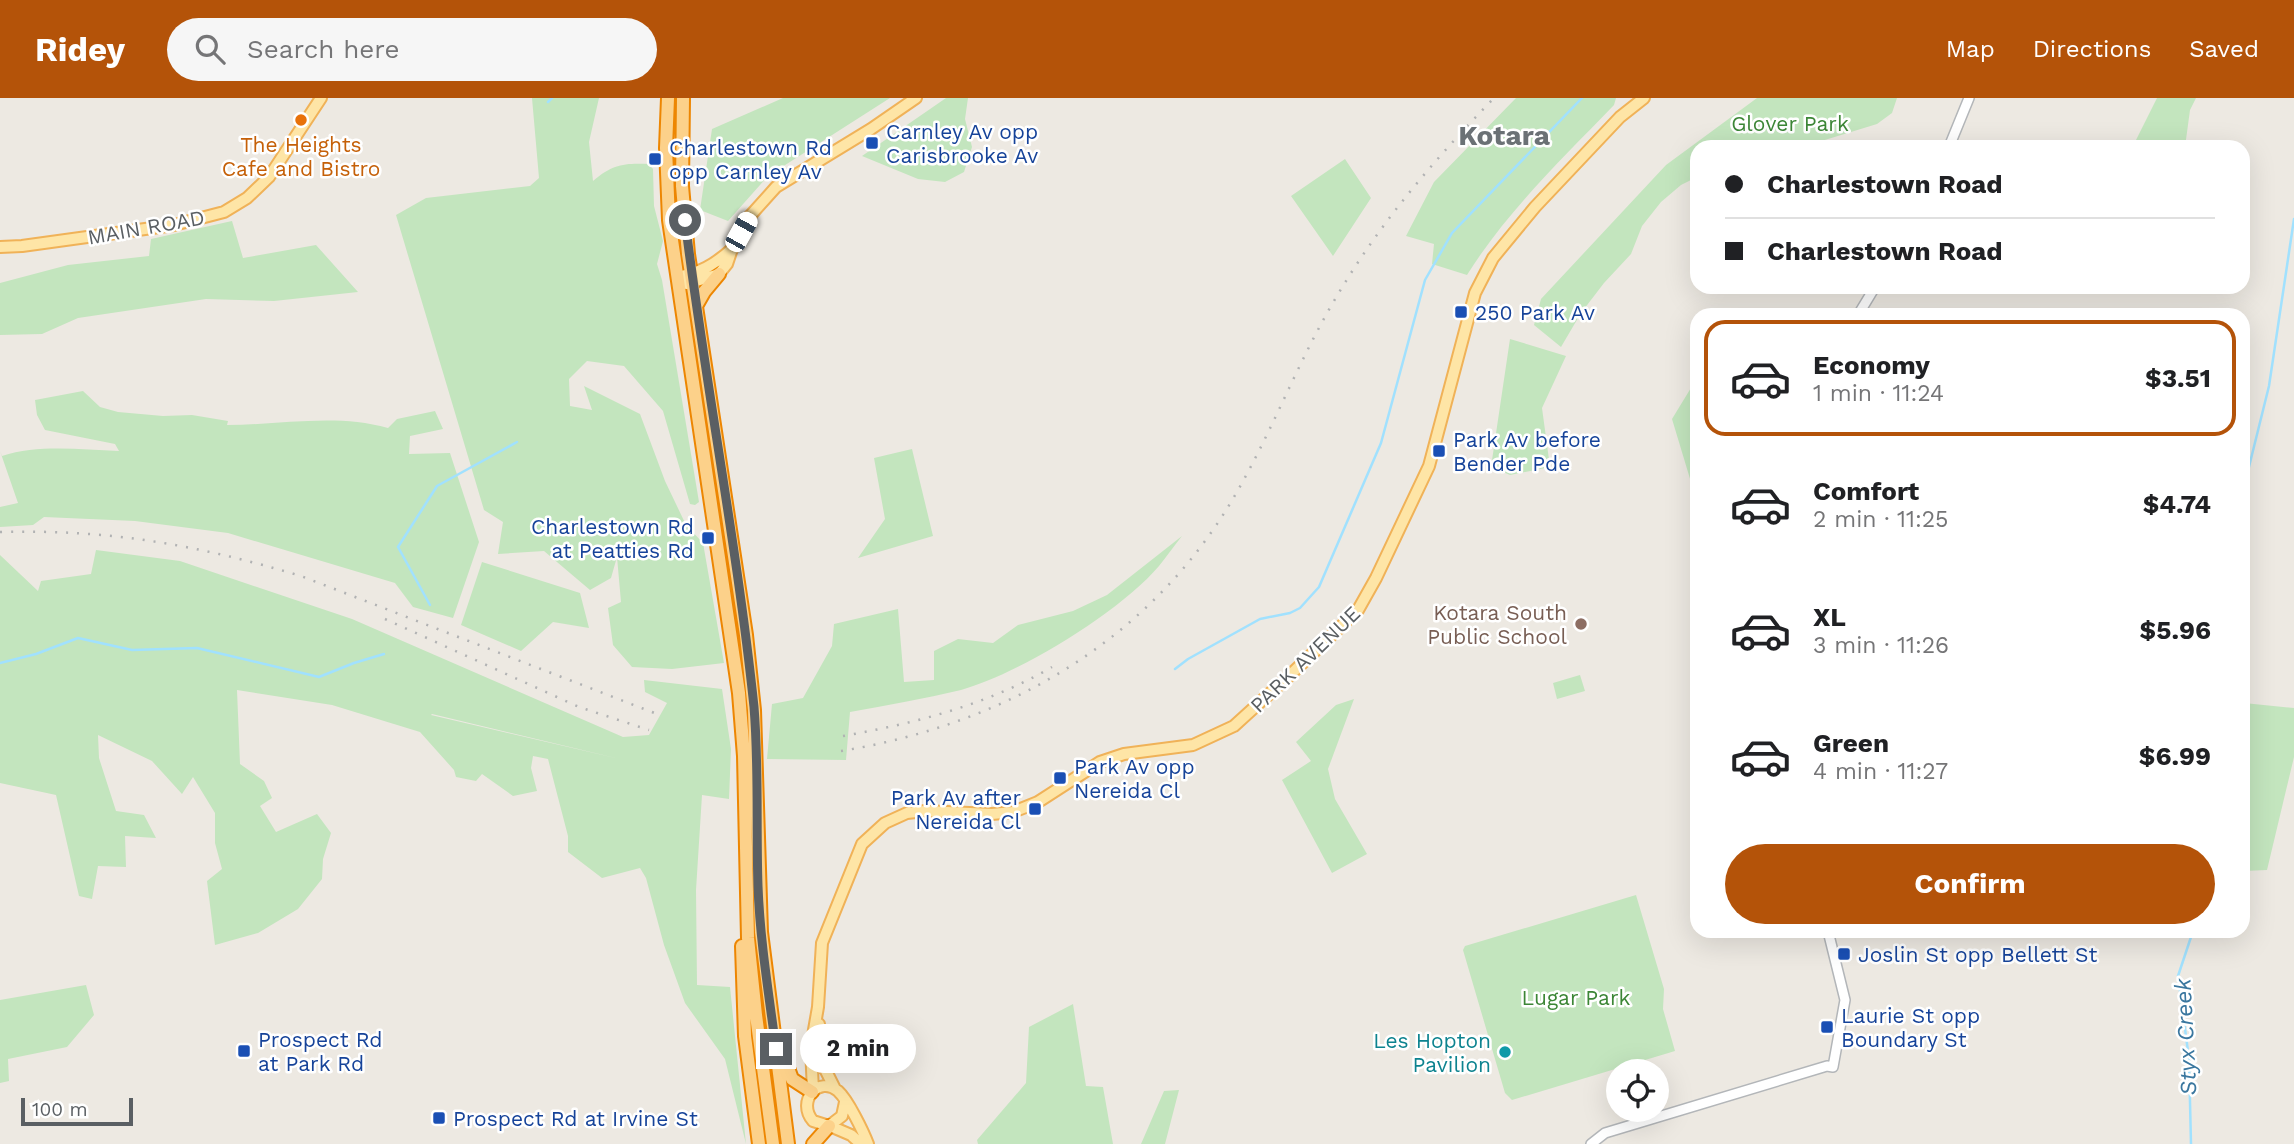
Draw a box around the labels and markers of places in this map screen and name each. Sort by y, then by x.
marker: The Heights Cafe and Bistro [293,112,309,128]
place label: Carnley Av opp Carisbrooke Av [886,119,1038,168]
place label: The Heights Cafe and Bistro [222,132,380,181]
place label: Charlestown Rd opp Carnley Av [669,135,832,184]
marker: Carnley Av opp Carisbrooke Av [864,135,880,151]
marker: Charlestown Rd opp Carnley Av [647,151,663,167]
place label: 250 Park Av [1475,300,1595,325]
marker: 250 Park Av [1453,304,1469,320]
place label: Park Av before Bender Pde [1453,427,1601,476]
marker: Park Av before Bender Pde [1431,443,1447,459]
place label: Charlestown Rd at Peatties Rd [531,514,694,563]
marker: Charlestown Rd at Peatties Rd [700,530,716,546]
place label: Kotara South Public School [1427,600,1568,649]
marker: Kotara South Public School [1573,616,1589,632]
place label: Park Av opp Nereida Cl [1074,754,1195,803]
marker: Park Av opp Nereida Cl [1052,770,1068,786]
place label: Park Av after Nereida Cl [891,785,1022,834]
marker: Park Av after Nereida Cl [1027,801,1043,817]
place label: Joslin St opp Bellett St [1858,942,2097,967]
marker: Joslin St opp Bellett St [1836,946,1852,962]
place label: Laurie St opp Boundary St [1841,1003,1980,1052]
marker: Laurie St opp Boundary St [1819,1019,1835,1035]
place label: Prospect Rd at Park Rd [258,1027,383,1076]
place label: Les Hopton Pavilion [1373,1028,1491,1077]
marker: Prospect Rd at Park Rd [236,1043,252,1059]
marker: Les Hopton Pavilion [1497,1044,1513,1060]
place label: Prospect Rd at Irvine St [453,1106,698,1131]
marker: Prospect Rd at Irvine St [431,1110,447,1126]

